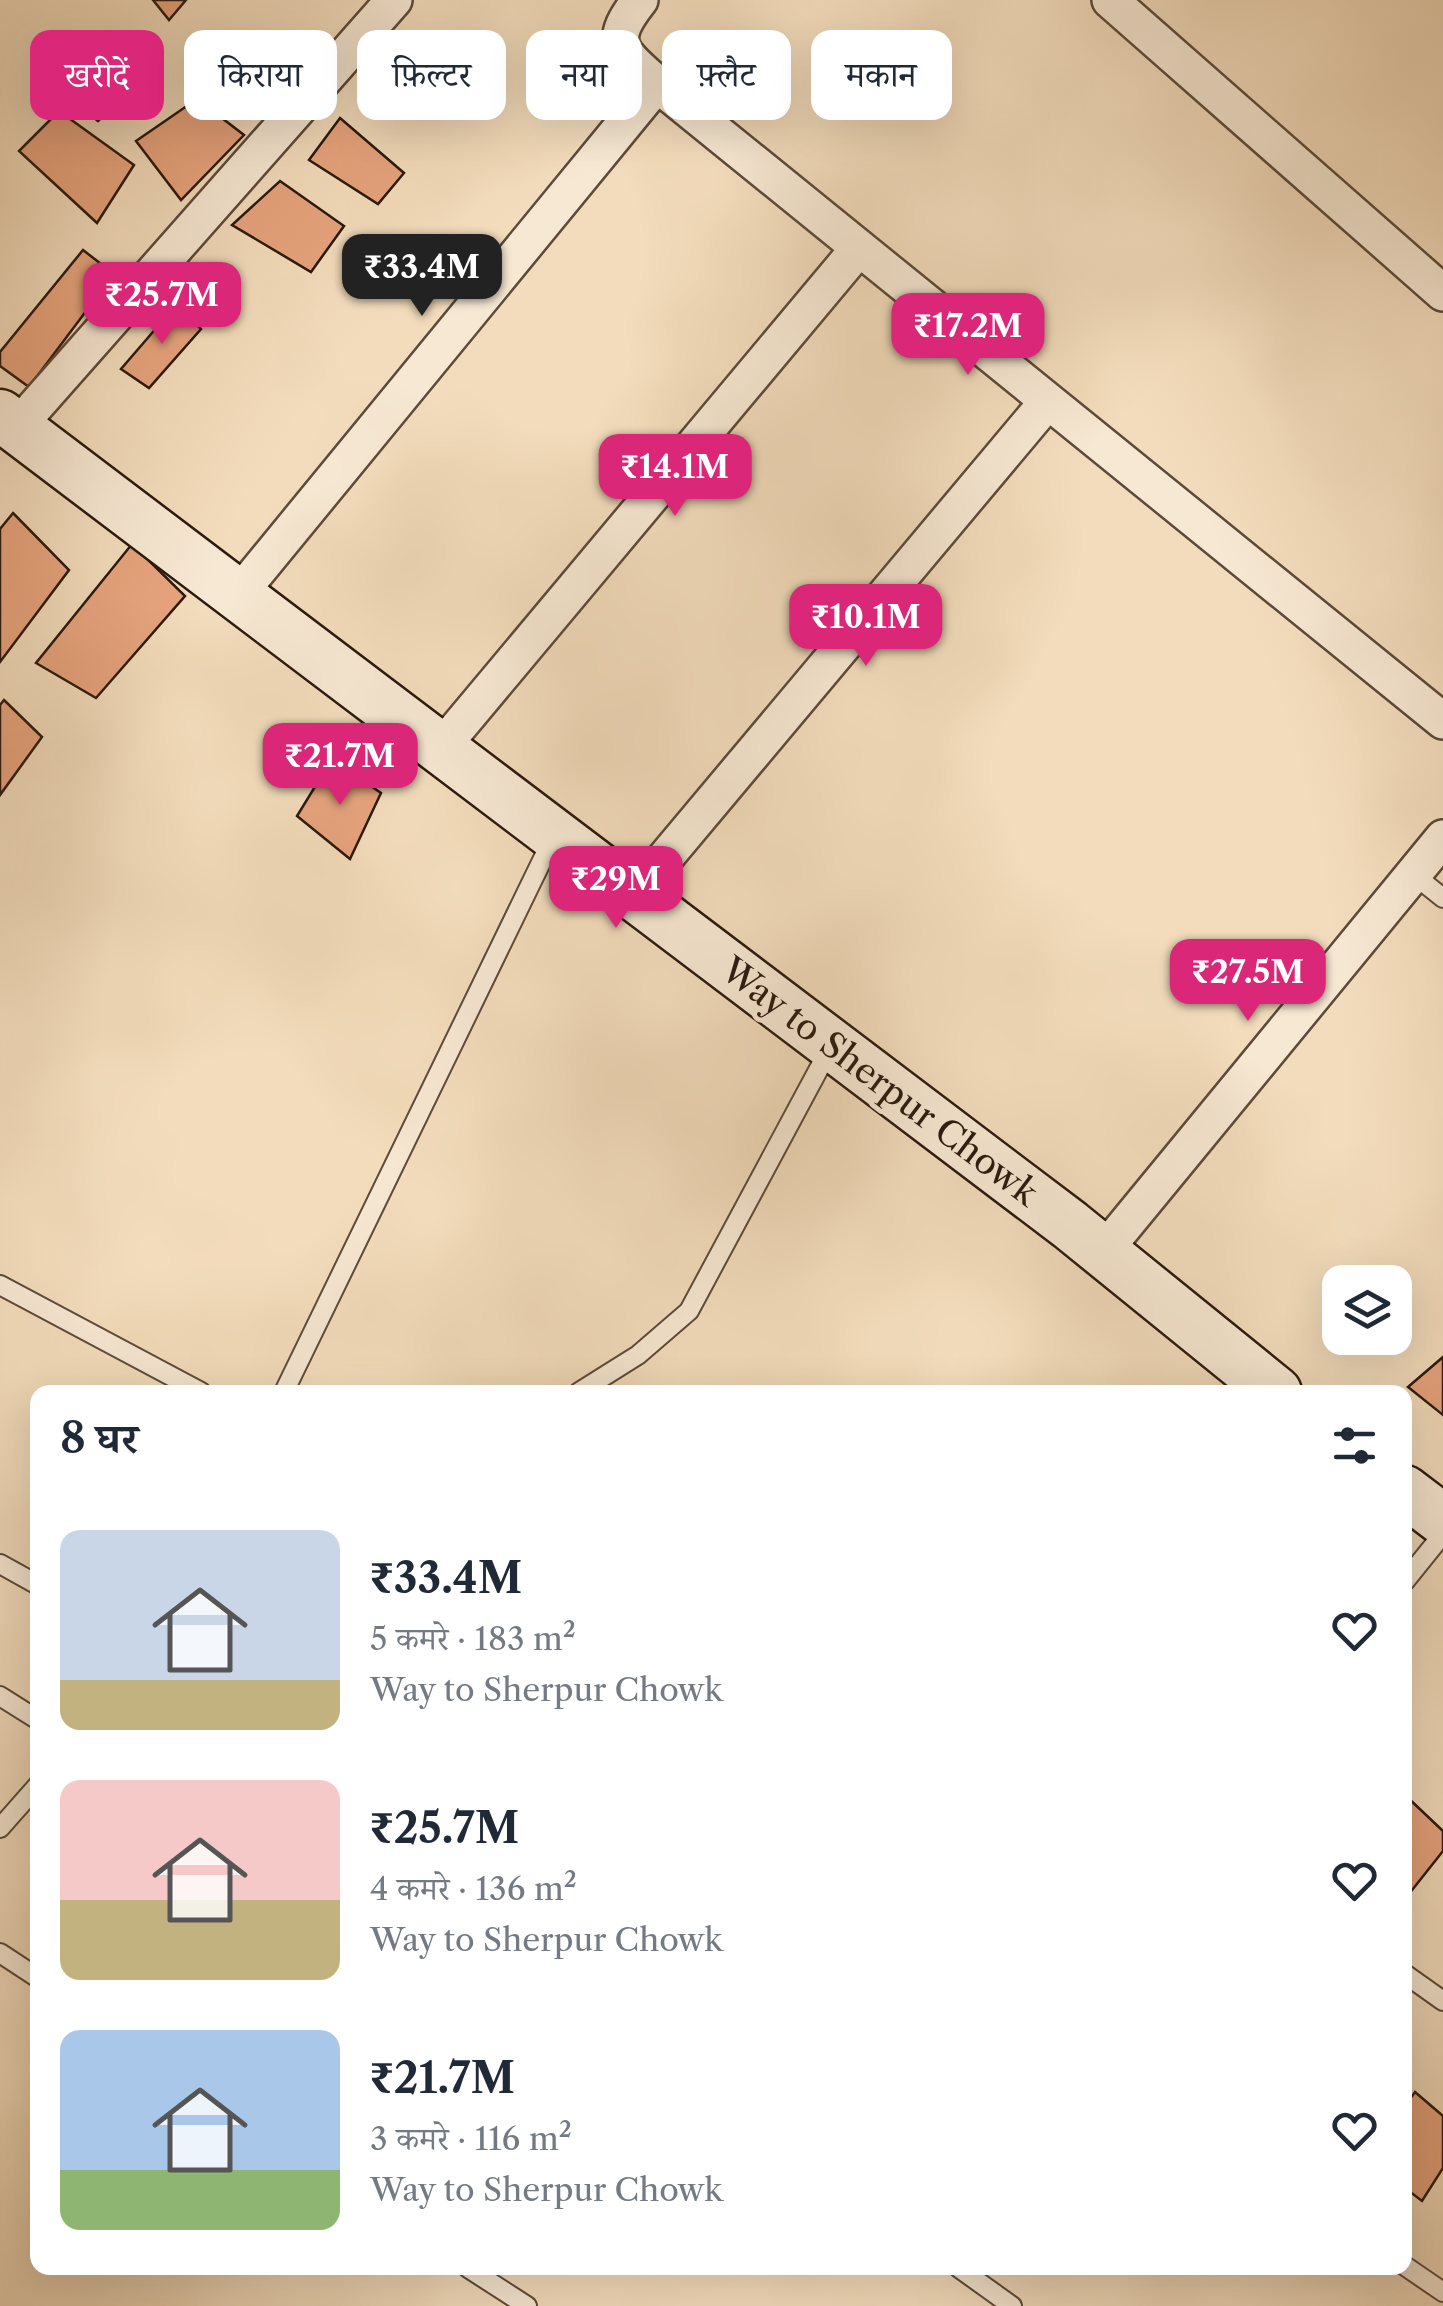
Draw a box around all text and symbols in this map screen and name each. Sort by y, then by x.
chip: खरीदें [30,30,164,120]
chip: किराया [184,30,337,120]
chip: फ़िल्टर [357,30,506,120]
chip: नया [526,30,642,120]
chip: फ़्लैट [662,30,791,120]
chip: मकान [811,30,952,120]
pin: ₹33.4M [341,234,503,319]
text: ₹33.4M [364,247,480,286]
pin: ₹25.7M [81,262,243,347]
text: ₹25.7M [105,275,219,314]
pin: ₹17.2M [887,293,1049,378]
text: ₹17.2M [913,306,1023,345]
pin: ₹14.1M [594,434,756,519]
text: ₹14.1M [621,447,729,486]
pin: ₹10.1M [785,584,947,669]
text: ₹10.1M [811,597,921,636]
pin: ₹21.7M [259,723,421,808]
text: ₹21.7M [285,736,395,775]
pin: ₹29M [557,846,675,931]
text: ₹29M [571,859,661,898]
pin: ₹27.5M [1167,939,1329,1024]
street label: Way to Sherpur Chowk [712,947,1048,1215]
text: ₹27.5M [1192,952,1304,991]
map controls [1322,1265,1412,1355]
button: layers [1322,1265,1412,1355]
text: 8 घर [60,1412,138,1464]
icon: filters [1327,1418,1382,1473]
text: ₹33.4M [370,1552,522,1604]
icon: home [140,1570,260,1690]
icon: heart [1327,1603,1382,1658]
text: 5 कमरे · 183 m² [370,1619,576,1658]
text: Way to Sherpur Chowk [370,1670,723,1709]
text: ₹25.7M [370,1802,519,1854]
icon: home [140,1820,260,1940]
icon: heart [1327,1853,1382,1908]
text: 4 कमरे · 136 m² [370,1869,577,1908]
text: Way to Sherpur Chowk [370,1920,723,1959]
text: ₹21.7M [370,2052,515,2104]
icon: home [140,2070,260,2190]
icon: heart [1327,2103,1382,2158]
text: 3 कमरे · 116 m² [370,2119,572,2158]
text: Way to Sherpur Chowk [370,2170,723,2209]

